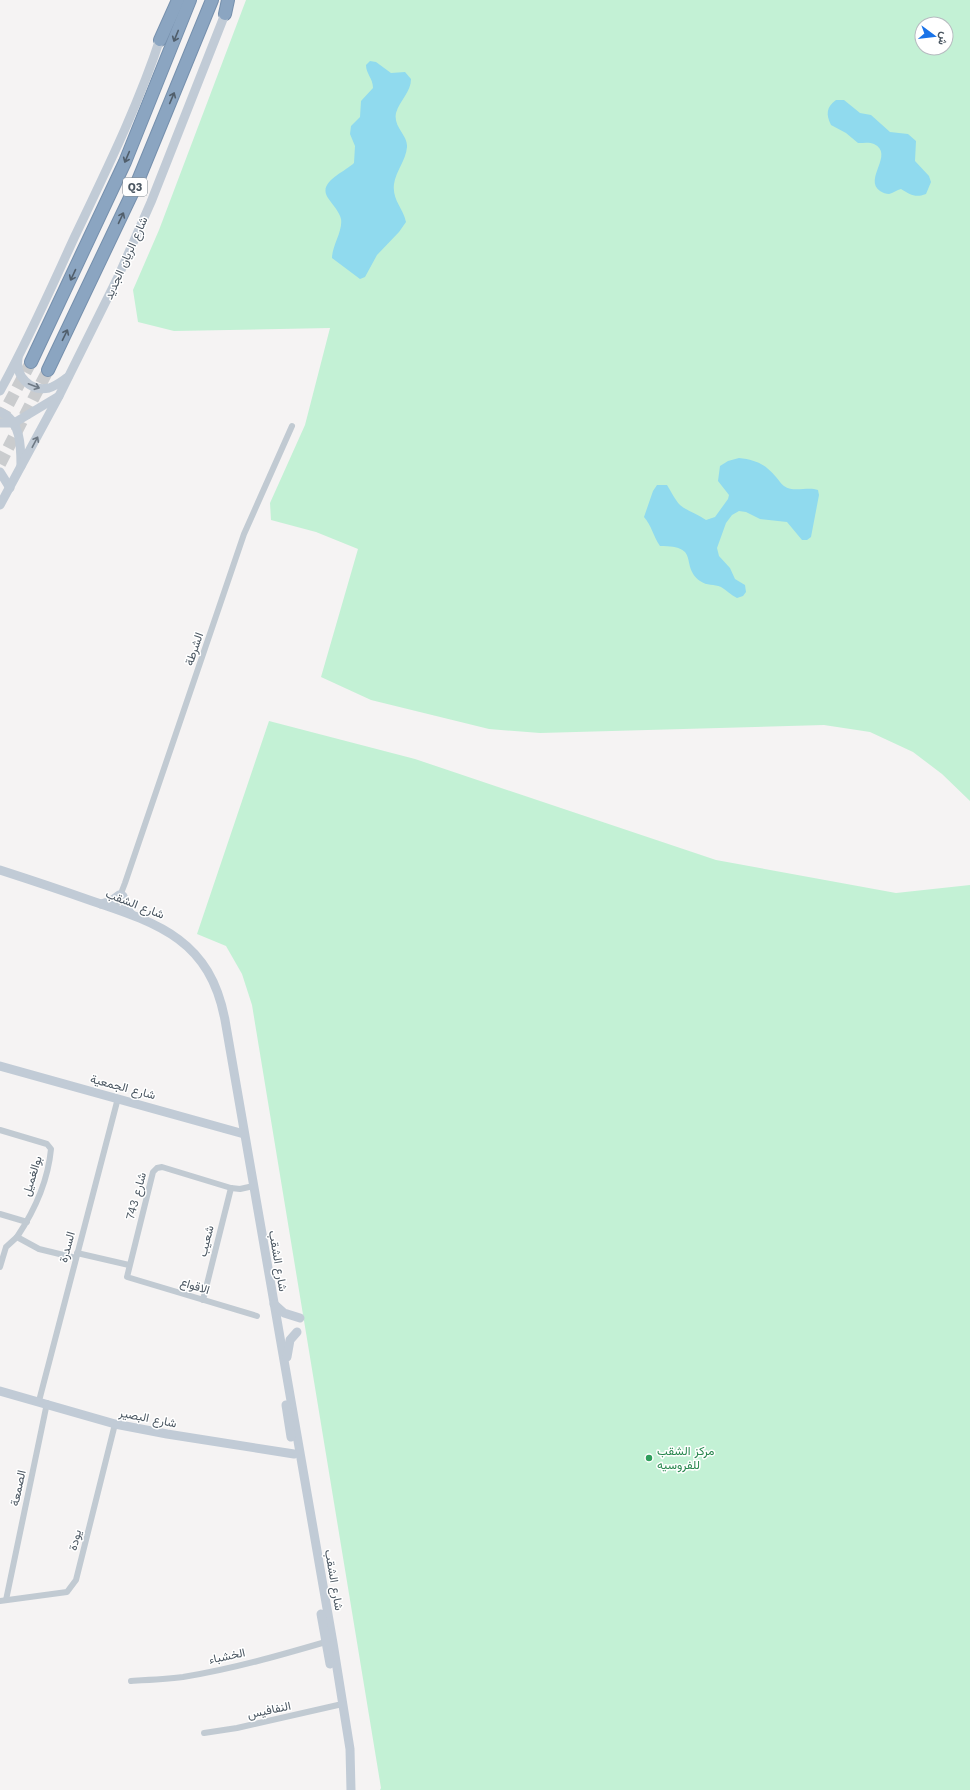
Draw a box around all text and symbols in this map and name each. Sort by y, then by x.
north arrow [914,16,954,56]
one-way arrow [172,30,180,42]
text: ش [935,30,951,47]
one-way arrow [169,93,176,105]
one-way arrow [123,150,131,162]
road number: Q3 [123,178,147,196]
one-way arrow [118,212,125,224]
street label: شارع الريان الجديد [101,214,152,302]
one-way arrow [69,268,76,280]
one-way arrow [62,329,69,341]
one-way arrow [27,383,40,390]
one-way arrow [32,436,39,448]
street label: الشرطة [182,631,207,668]
street label: شارع الشقب [103,886,166,923]
street label: شارع الجمعية [88,1072,157,1104]
street label: بوالغميل [19,1154,46,1198]
street label: شارع 743 [123,1171,151,1222]
street label: شعيب [195,1224,217,1258]
street label: شارع الشقب [264,1229,290,1293]
street label: السدرة [56,1230,79,1264]
street label: الاقواع [178,1275,211,1299]
street label: شارع البصير [117,1405,178,1432]
place label: مركز الشقب للفروسيه [657,1444,714,1473]
marker: مركز الشقب للفروسيه [644,1453,654,1463]
street label: الصمعة [7,1469,29,1507]
street label: يودة [66,1528,85,1552]
street label: شارع الشقب [320,1548,346,1612]
street label: الخشباء [208,1645,246,1667]
street label: النفافيس [246,1699,292,1722]

